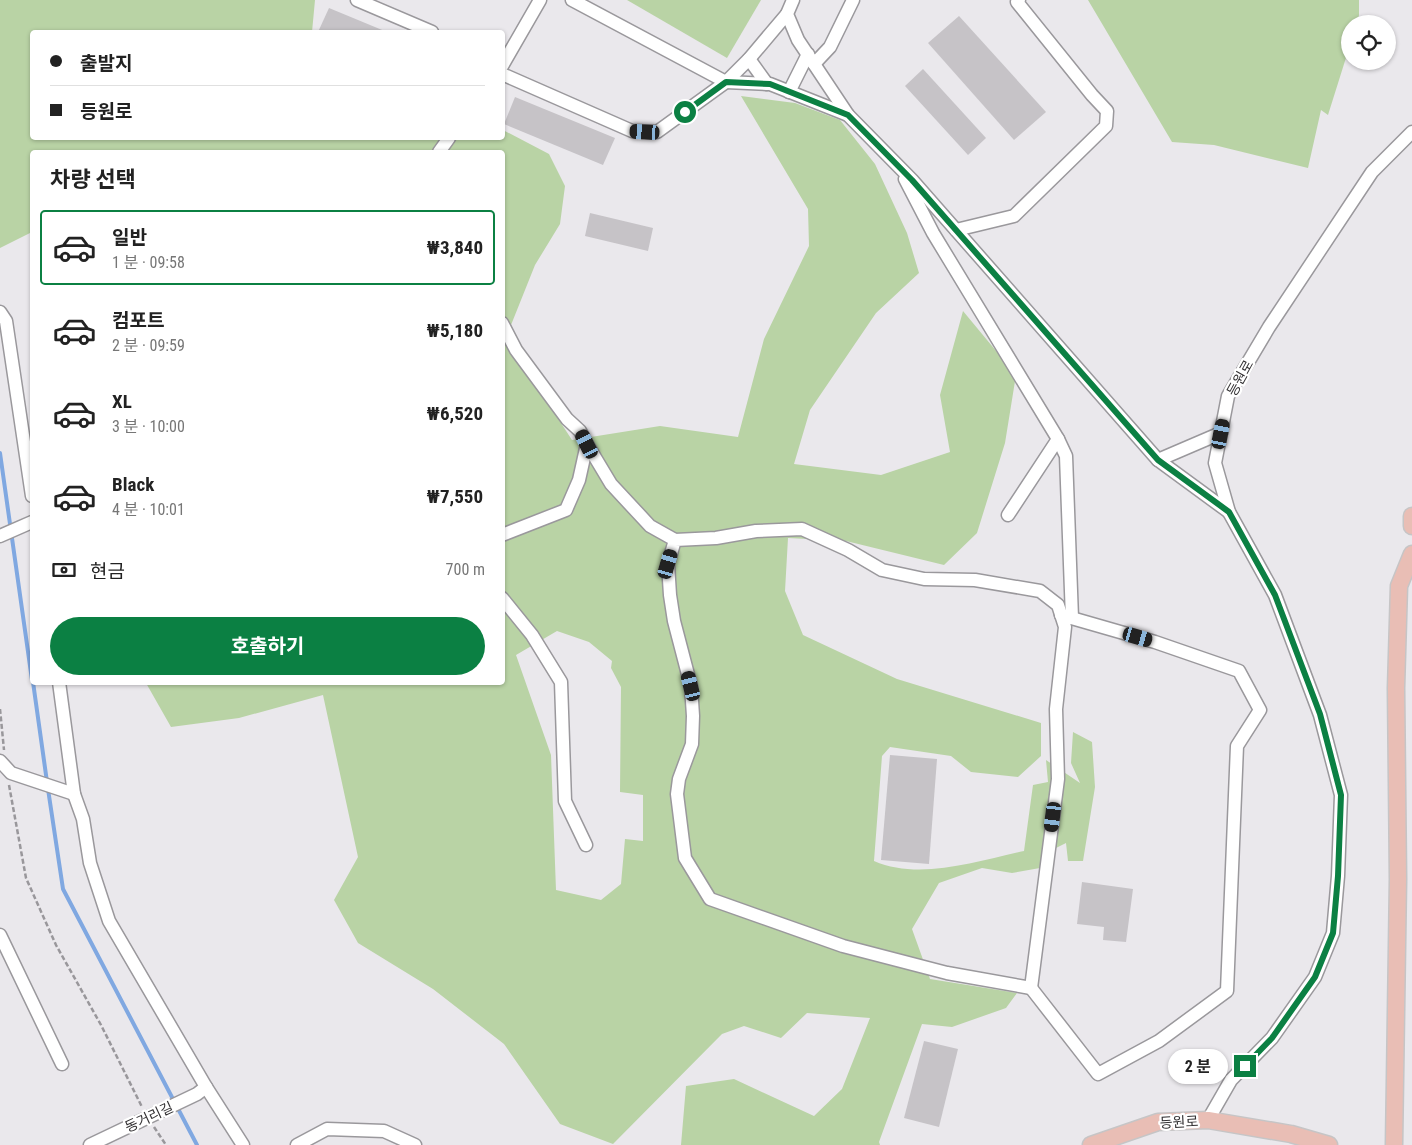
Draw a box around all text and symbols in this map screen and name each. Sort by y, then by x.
map controls [1341,15,1396,70]
button: locate [1341,15,1396,70]
text: 출발지 [80,52,132,75]
text: 등원로 [80,100,132,123]
route start [674,101,696,123]
car [629,124,660,140]
text: 차량 선택 [50,167,136,192]
icon: car [52,225,97,270]
text: 일반 [112,226,147,249]
text: ₩3,840 [427,236,483,259]
text: 1 분 · 09:58 [112,253,185,272]
icon: car [52,308,97,353]
text: 컴포트 [112,309,164,332]
text: ₩5,180 [427,319,483,342]
text: 2 분 · 09:59 [112,336,185,355]
street label: 등원로 [1224,357,1256,399]
text: XL [112,390,132,413]
icon: car [52,391,97,436]
text: ₩6,520 [427,402,483,425]
text: 3 분 · 10:00 [112,417,185,436]
car [1210,418,1231,450]
car [573,427,600,461]
text: Black [112,473,154,496]
icon: car [52,474,97,519]
text: ₩7,550 [427,485,483,508]
text: 4 분 · 10:01 [112,500,185,519]
car [656,548,679,580]
icon: cash [50,556,78,584]
text: 현금 [90,560,125,583]
text: 700 m [446,560,485,579]
button: 호출하기 [50,617,485,675]
car [1121,626,1154,648]
car [680,670,701,702]
car [1043,801,1062,833]
callout: 2 분 [1168,1048,1228,1084]
route end [1234,1055,1256,1077]
text: 2 분 [1185,1057,1211,1076]
street label: 동거리길 [122,1099,176,1135]
street label: 등원로 [1159,1113,1199,1131]

